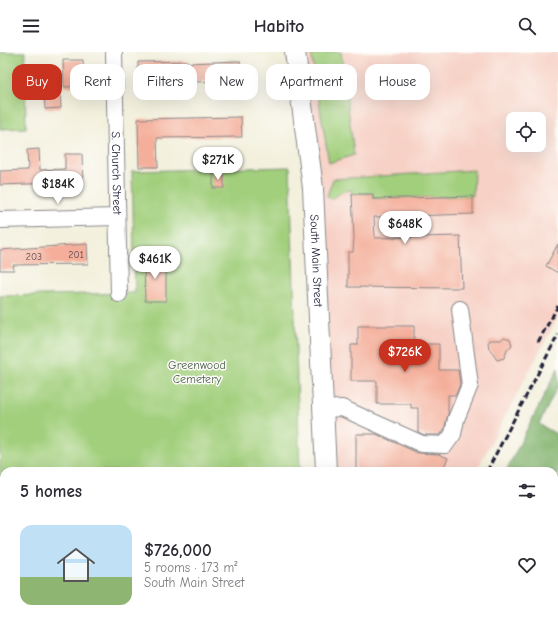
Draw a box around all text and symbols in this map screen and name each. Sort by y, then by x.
icon: menu [20,15,42,37]
icon: search [516,15,538,37]
text: Habito [254,16,304,37]
chip: Buy [12,64,62,100]
chip: Rent [70,64,125,100]
chip: Filters [133,64,197,100]
chip: New [205,64,258,100]
chip: Apartment [266,64,357,100]
chip: House [365,64,430,100]
map controls [506,112,546,152]
button: locate [506,112,546,152]
street label: S. Church Street [109,131,124,215]
pin: $271K [190,147,246,181]
text: $271K [202,152,234,167]
pin: $184K [30,171,86,205]
text: $184K [41,176,75,191]
pin: $648K [377,211,433,245]
street label: South Main Street [307,214,325,308]
text: $648K [388,216,422,231]
pin: $461K [127,246,183,280]
house number: 201 [68,249,84,261]
house number: 203 [26,251,42,263]
text: $461K [138,251,172,266]
pin: $726K [377,339,433,373]
text: $726K [388,344,422,359]
park label: Greenwood Cemetery [168,358,226,386]
icon: filters [516,480,538,502]
text: 5 homes [20,482,82,501]
icon: home [52,541,100,589]
text: $726,000 [144,541,212,560]
icon: heart [516,554,538,576]
text: 5 rooms · 173 m² [144,560,237,575]
text: South Main Street [144,575,244,590]

